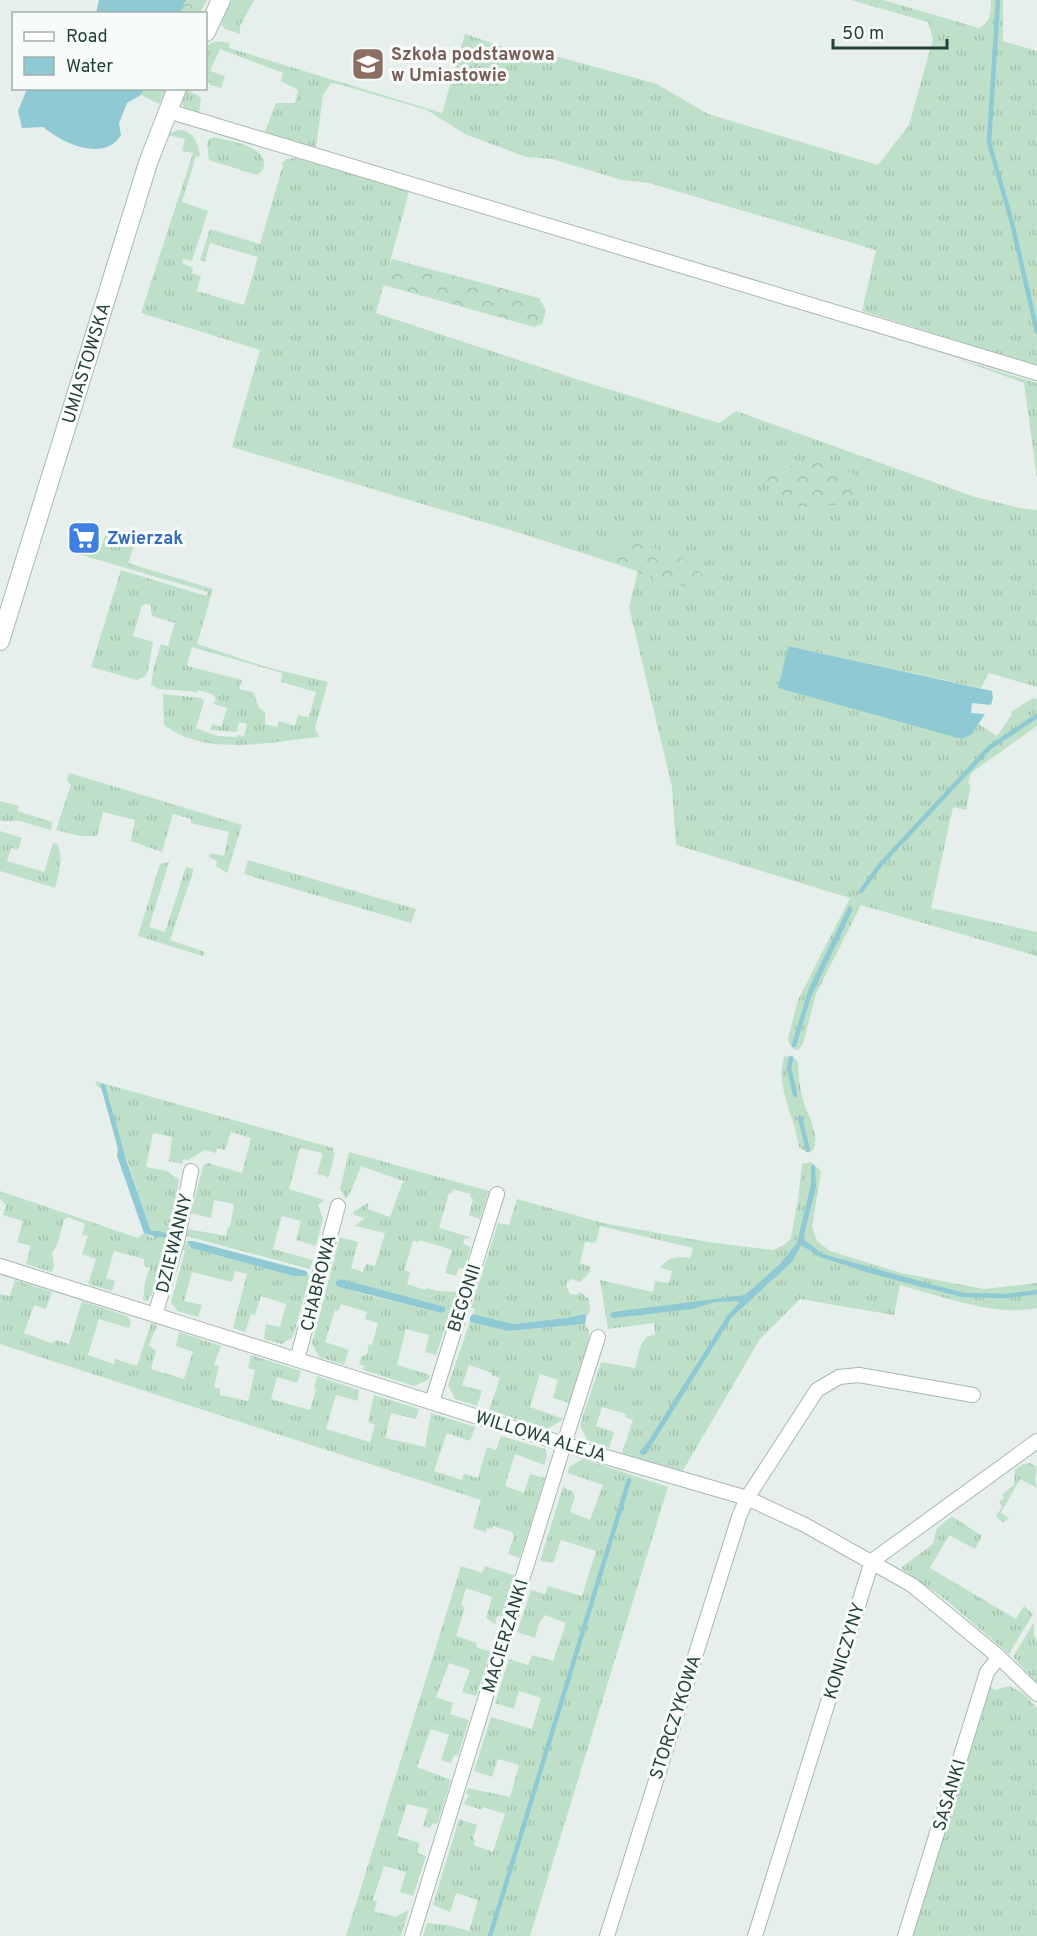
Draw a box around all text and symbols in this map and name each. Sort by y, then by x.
legend [12,12,207,90]
scale bar [833,12,947,50]
text: 50 m [842,23,884,46]
text: Road [66,26,108,49]
place label: Szkoła podstawowa w Umiastowie [391,44,555,88]
school or university icon: Szkoła podstawowa w Umiastowie [350,46,386,82]
text: Water [66,56,113,79]
street label: UMIASTOWSKA [58,300,117,427]
supermarket icon: Zwierzak [66,520,102,556]
place label: Zwierzak [107,528,183,551]
street label: DZIEWANNY [152,1191,199,1296]
street label: CHABROWA [296,1233,343,1334]
street label: BEGONII [444,1262,487,1335]
street label: WILLOWA ALEJA [472,1407,609,1468]
street label: MACIERZANKI [478,1577,535,1696]
street label: KONICZYNY [820,1600,871,1703]
street label: STORCZYKOWA [645,1652,707,1783]
street label: SASANKI [929,1757,972,1834]

